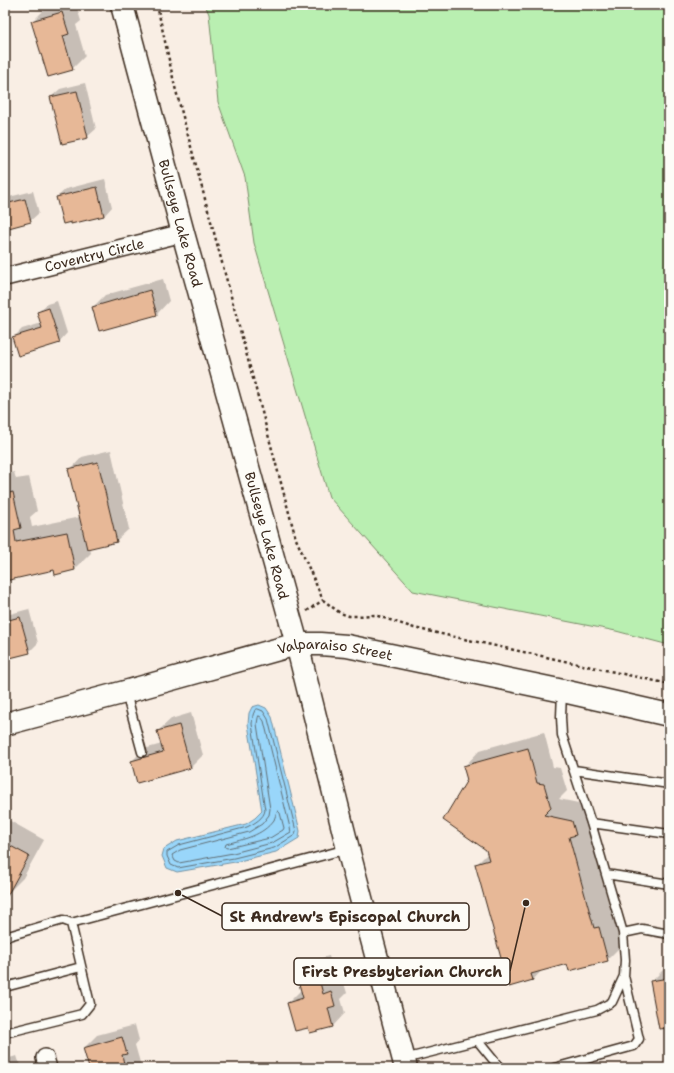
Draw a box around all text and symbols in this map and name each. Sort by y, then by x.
street label: Bullseye Lake Road [155,157,207,289]
street label: Coventry Circle [43,234,146,276]
street label: Bullseye Lake Road [241,470,293,602]
street label: Valparaiso Street [275,635,394,664]
callout: St Andrew's Episcopal Church [222,903,469,930]
text: St Andrew's Episcopal Church [229,907,461,927]
callout: First Presbyterian Church [294,958,510,985]
text: First Presbyterian Church [302,962,502,982]

